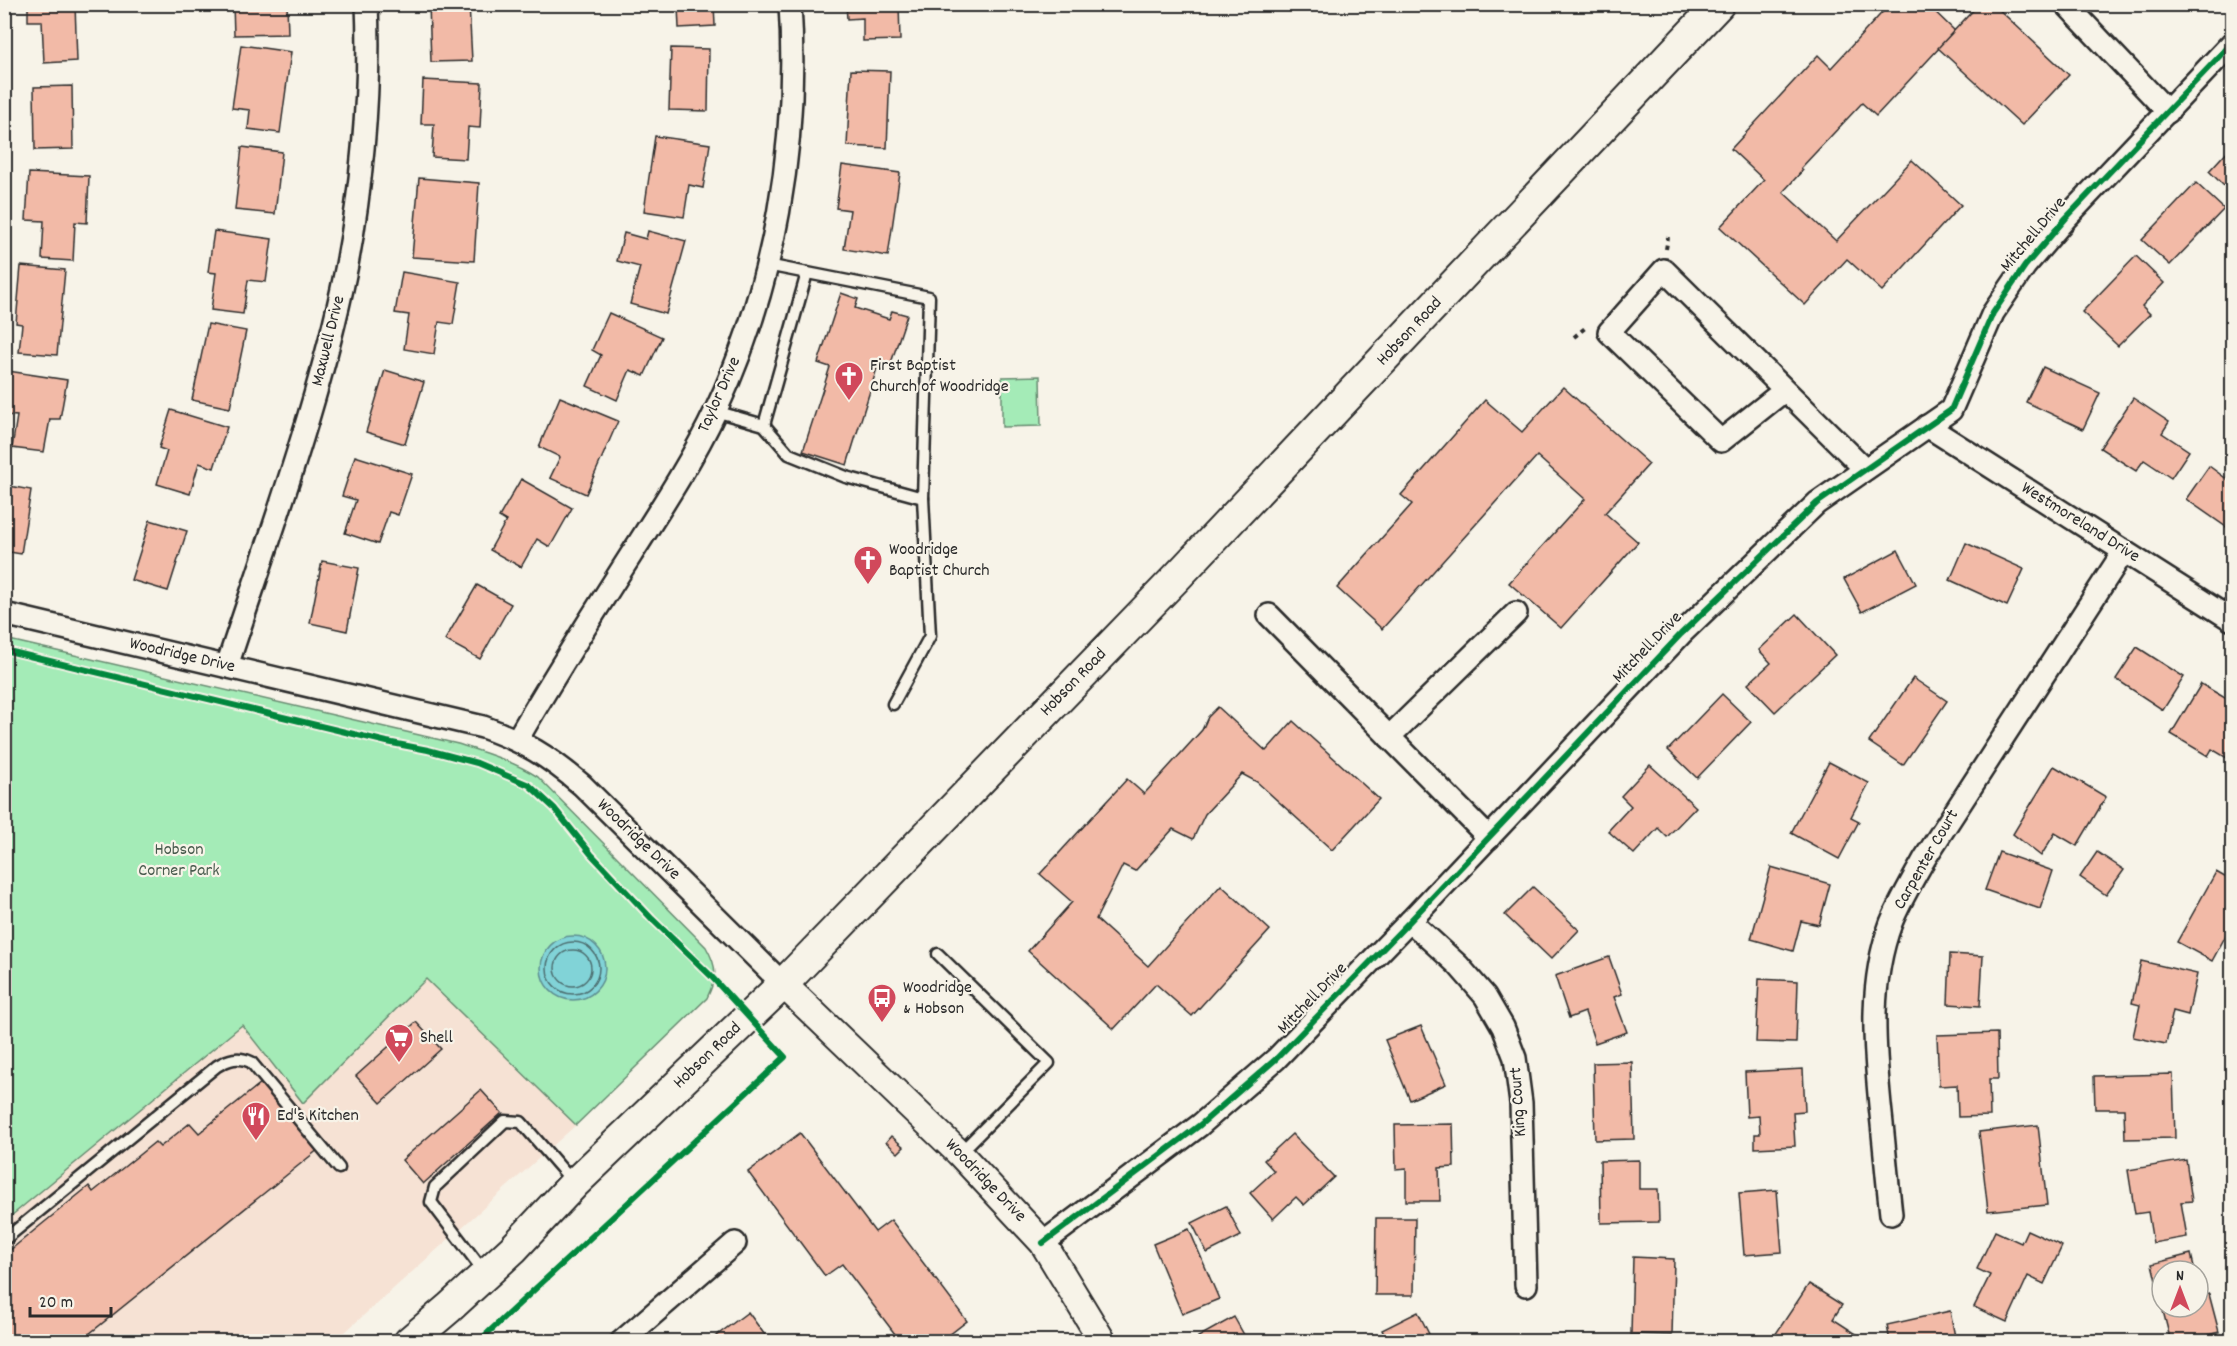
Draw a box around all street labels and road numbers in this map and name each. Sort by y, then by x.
street label: Mitchell Drive [1995,192,2073,278]
street label: Hobson Road [1371,292,1449,372]
street label: Maxwell Drive [306,293,352,389]
street label: Taylor Drive [692,353,748,437]
street label: Westmoreland Drive [2016,476,2144,570]
street label: Mitchell Drive [1607,606,1689,690]
street label: Woodridge Drive [127,632,237,680]
street label: Hobson Road [1035,643,1113,723]
street label: Woodridge Drive [591,794,686,886]
street label: Carpenter Court [1888,805,1966,915]
street label: Mitchell Drive [1272,957,1354,1041]
street label: Hobson Road [668,1017,748,1095]
street label: King Court [1504,1066,1534,1138]
street label: Woodridge Drive [939,1134,1031,1229]

